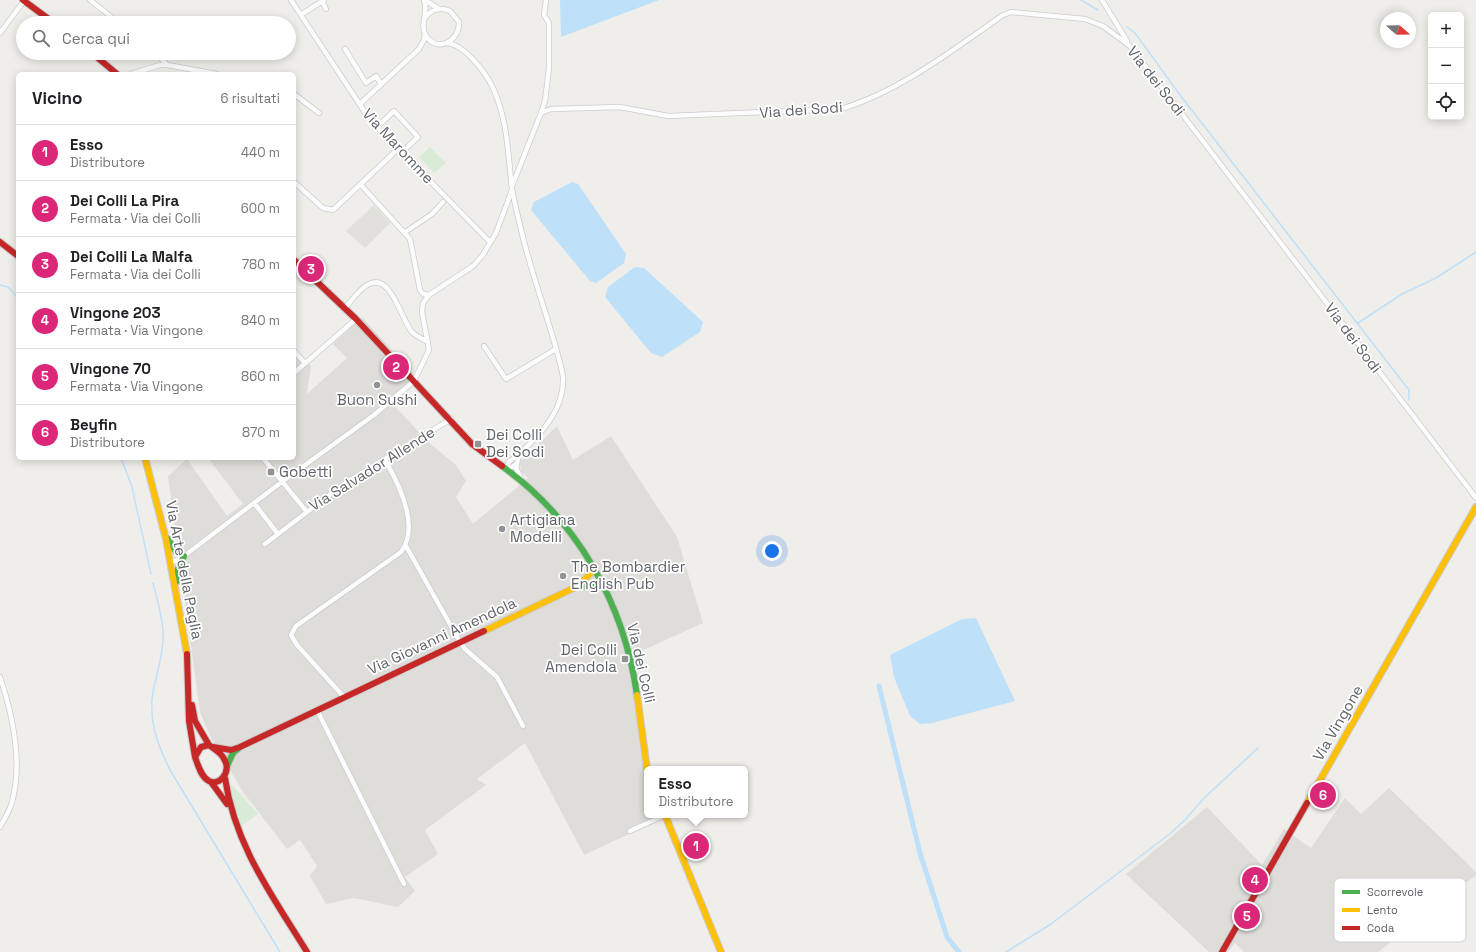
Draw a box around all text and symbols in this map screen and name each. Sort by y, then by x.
north arrow [1380,12,1416,48]
map controls [1428,12,1464,120]
button: + [1428,12,1464,48]
search box [16,16,296,60]
icon: search [30,27,52,49]
text: Cerca qui [62,29,130,48]
street label: Via dei Sodi [1123,42,1190,119]
button: − [1428,48,1464,84]
button: locate [1428,84,1464,120]
text: Vicino [32,87,82,109]
text: 6 risultati [220,90,280,107]
street label: Via dei Sodi [759,97,843,122]
street label: Via Maromme [359,104,438,187]
text: Esso [70,135,103,154]
text: 1 [42,144,48,161]
text: 440 m [241,144,280,161]
text: Distributore [70,154,145,171]
text: Dei Colli La Pira [70,191,179,210]
text: 2 [41,200,49,217]
text: 600 m [241,200,280,217]
text: Fermata · Via dei Colli [70,210,201,227]
text: Dei Colli La Malfa [70,247,193,266]
pin: 3 [298,254,324,284]
text: 3 [41,256,49,273]
text: 780 m [242,256,280,273]
text: Fermata · Via dei Colli [70,266,201,283]
street label: Via dei Sodi [1321,299,1386,377]
text: Vingone 203 [70,303,161,322]
text: 4 [41,312,49,329]
text: 840 m [241,312,280,329]
text: Fermata · Via Vingone [70,322,203,339]
pin: 2 [383,352,409,382]
text: Vingone 70 [70,359,151,378]
text: 5 [41,368,49,385]
text: 860 m [241,368,280,385]
text: Fermata · Via Vingone [70,378,203,395]
marker: Buon Sushi [372,380,382,390]
place label: Buon Sushi [337,390,417,409]
text: Beyfin [70,415,117,434]
street label: Via Salvador Allende [305,422,438,515]
text: 6 [41,424,49,441]
text: 870 m [242,424,280,441]
place label: Dei Colli Dei Sodi [486,425,544,461]
text: Distributore [70,434,145,451]
marker: Dei Colli Dei Sodi [473,439,483,449]
place label: Gobetti [279,462,332,481]
marker: Gobetti [266,467,276,477]
street label: Via Arte della Paglia [162,499,207,641]
place label: Artigiana Modelli [510,510,576,546]
marker: Artigiana Modelli [497,524,507,534]
your location [762,541,782,561]
place label: The Bombardier English Pub [571,557,686,593]
marker: The Bombardier English Pub [558,571,568,581]
street label: Via Giovanni Amendola [364,593,519,678]
street label: Via dei Colli [623,621,660,705]
place label: Dei Colli Amendola [545,640,617,676]
marker: Dei Colli Amendola [620,654,630,664]
street label: Via Vingone [1308,681,1367,764]
popup [644,766,748,818]
text: Esso [658,774,692,793]
pin: 6 [1310,780,1336,810]
text: Distributore [658,793,734,810]
pin: 1 [683,831,709,861]
pin: 4 [1242,865,1268,895]
legend [1334,878,1466,942]
text: Scorrevole [1367,885,1423,899]
pin: 5 [1234,901,1260,931]
text: Lento [1367,903,1398,917]
text: Coda [1367,921,1395,935]

